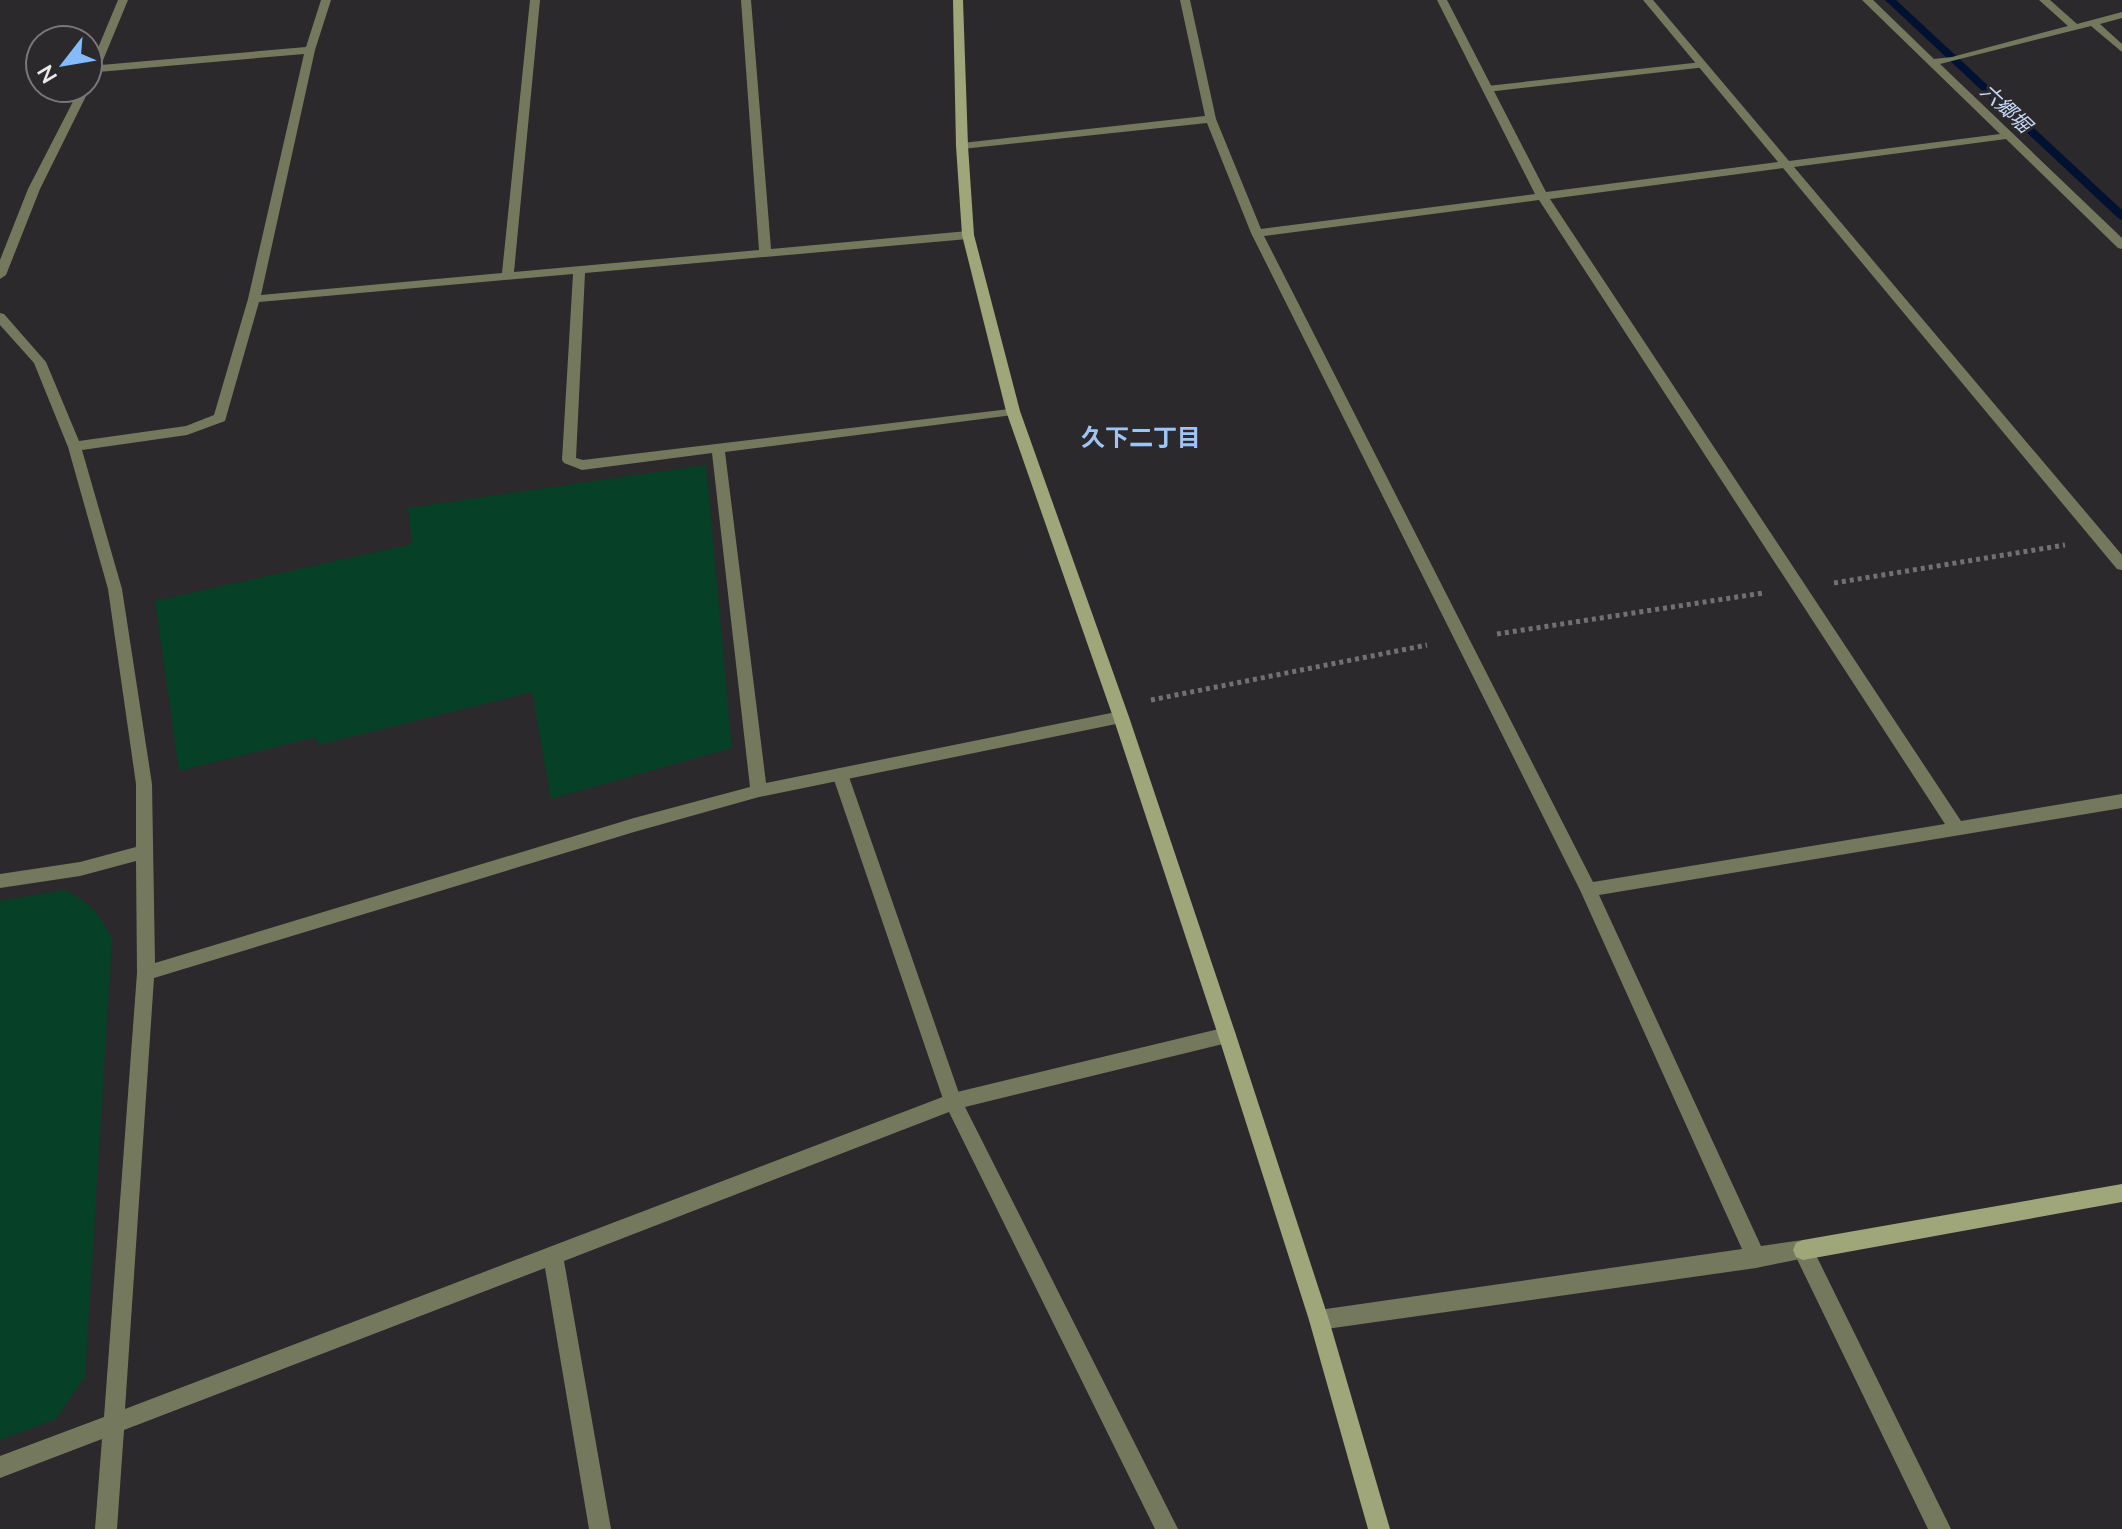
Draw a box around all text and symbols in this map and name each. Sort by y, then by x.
north arrow [24,24,104,104]
text: N [31,59,65,89]
water label: 六郷堀 [1975,78,2039,141]
district label: 久下二丁目 [1081,422,1201,454]

